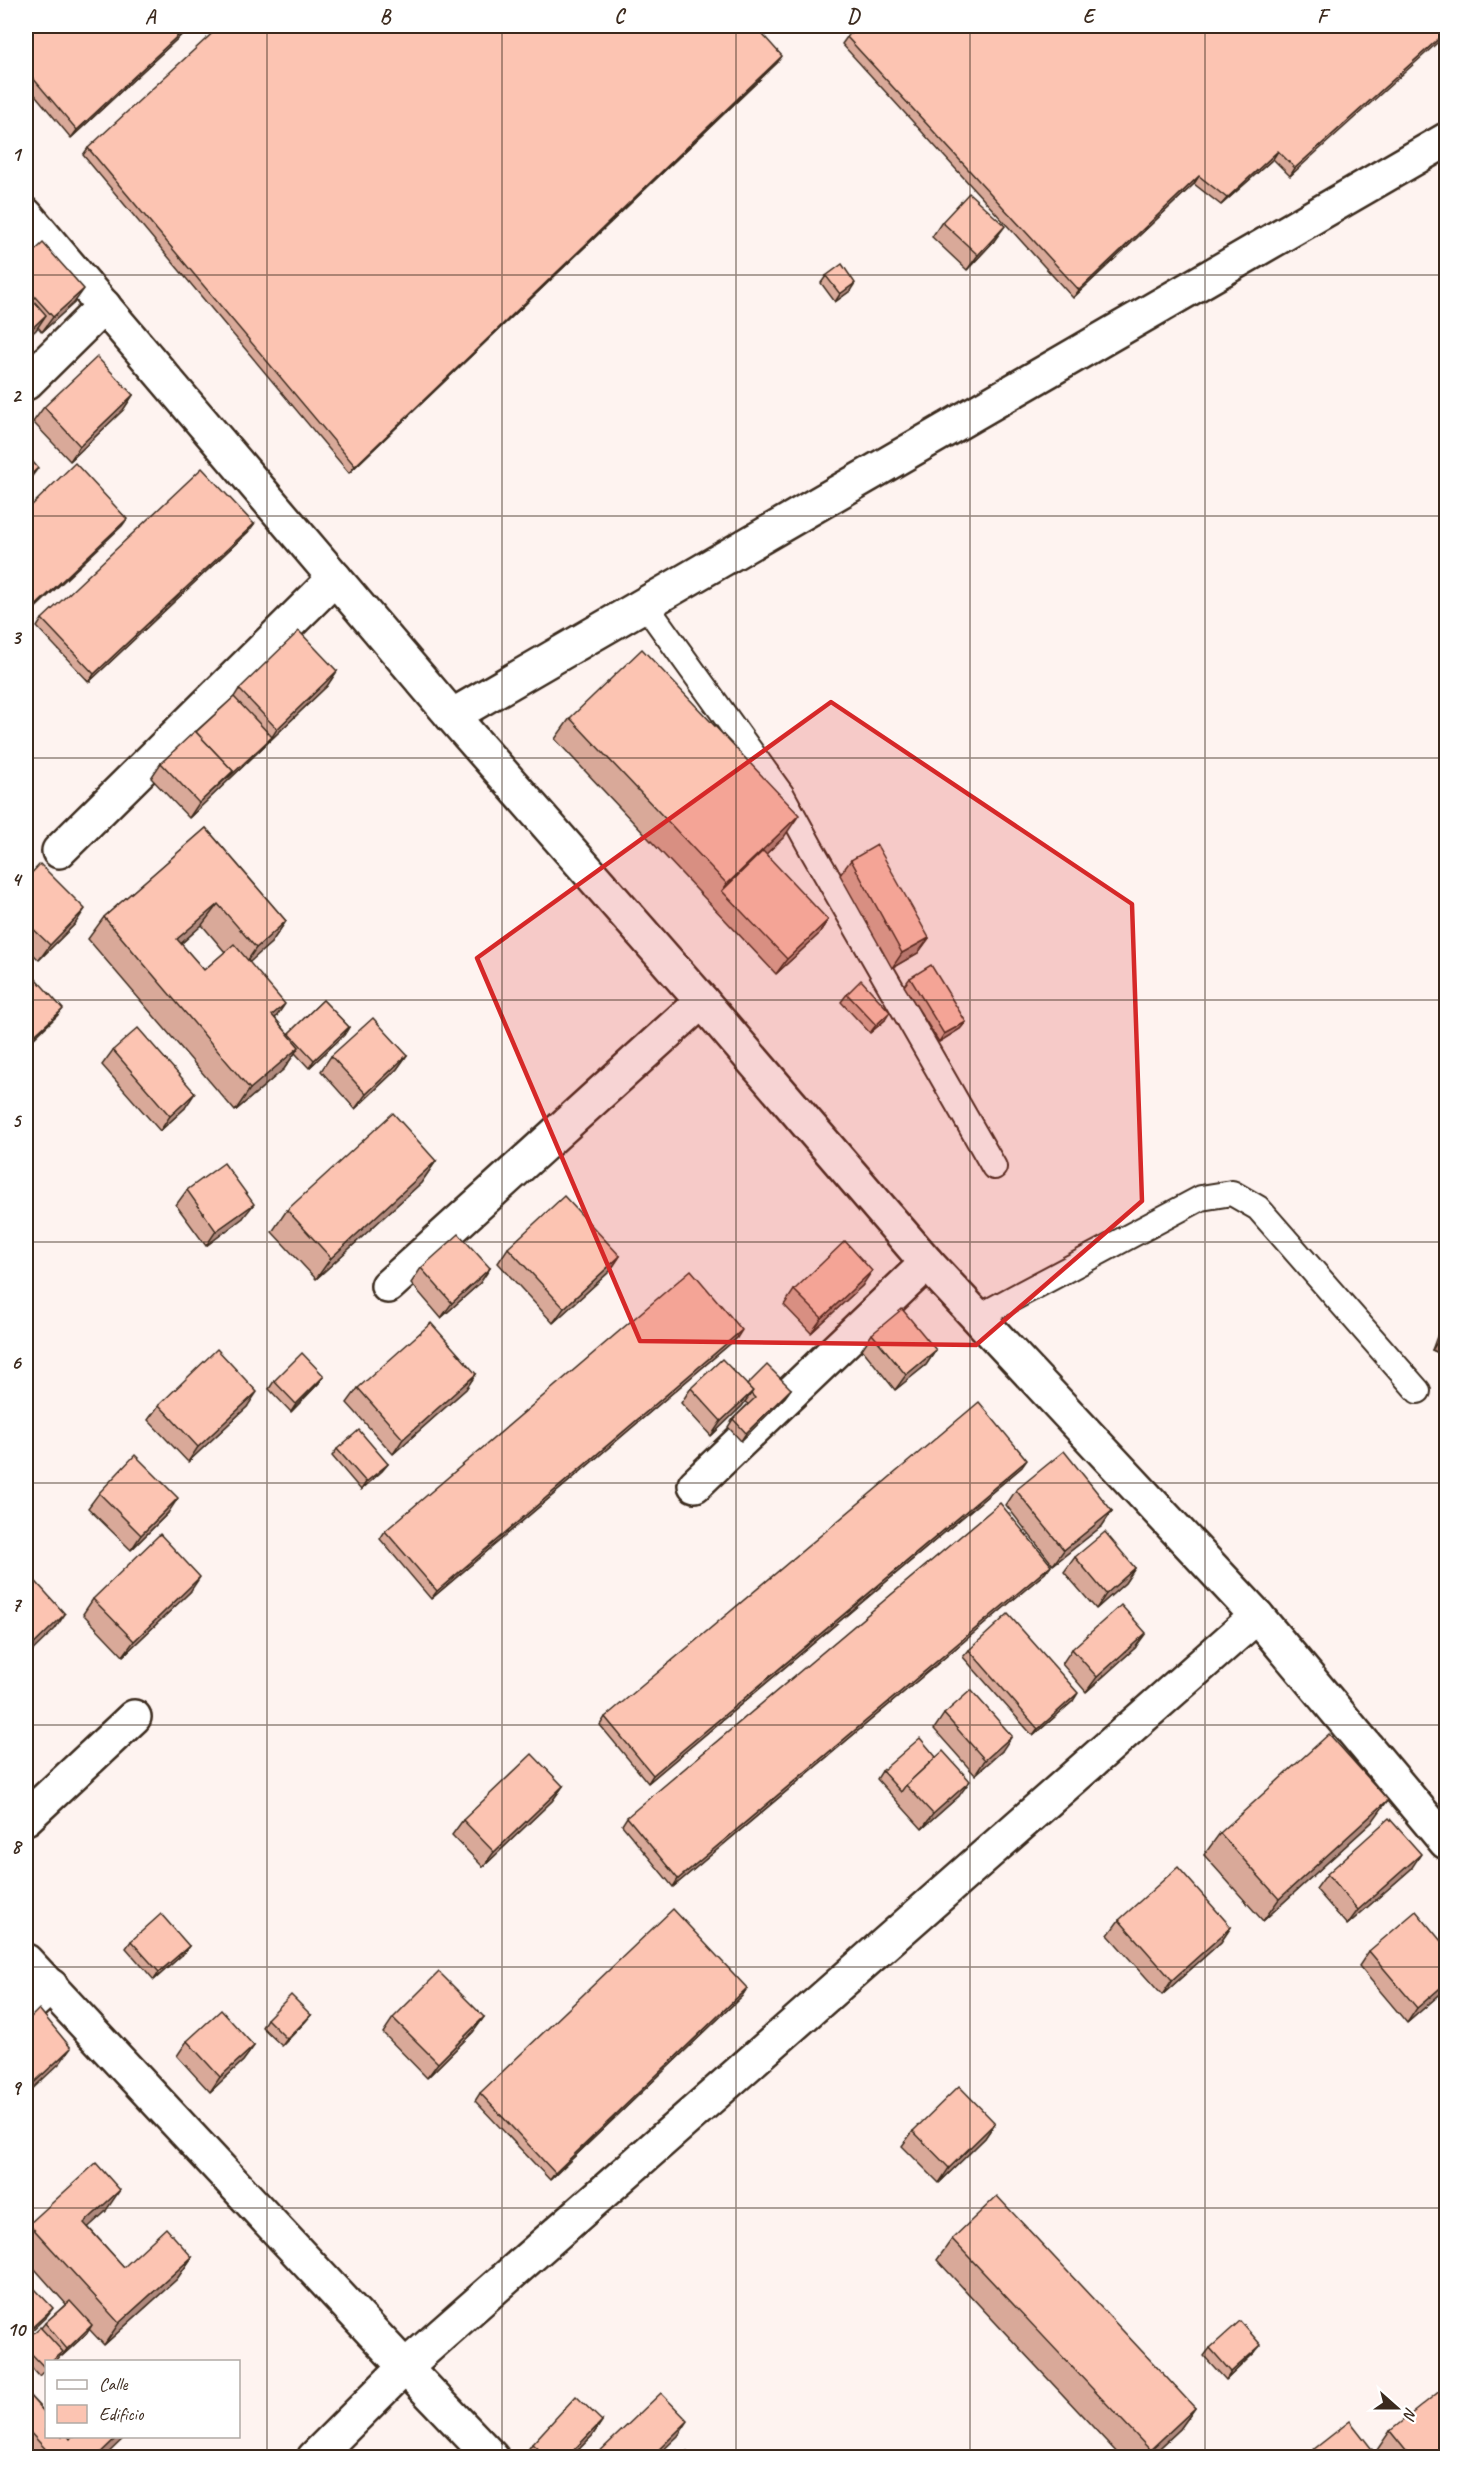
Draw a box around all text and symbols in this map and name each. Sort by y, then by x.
text: A [145,4,157,29]
text: B [380,4,392,29]
text: C [614,4,626,29]
text: D [847,4,861,29]
text: E [1083,4,1097,29]
text: F [1317,4,1331,29]
text: 1 [12,142,23,167]
text: 2 [12,383,23,408]
text: 3 [12,625,23,650]
text: 4 [12,867,24,892]
text: 5 [12,1108,23,1133]
text: 6 [11,1350,22,1375]
text: 7 [12,1592,23,1617]
text: 8 [12,1834,24,1859]
text: 9 [12,2075,23,2100]
text: 10 [7,2317,27,2342]
legend [45,2360,240,2438]
text: Calle [99,2373,128,2395]
north arrow [1367,2378,1427,2438]
text: Edificio [99,2403,145,2425]
text: N [1398,2405,1421,2424]

